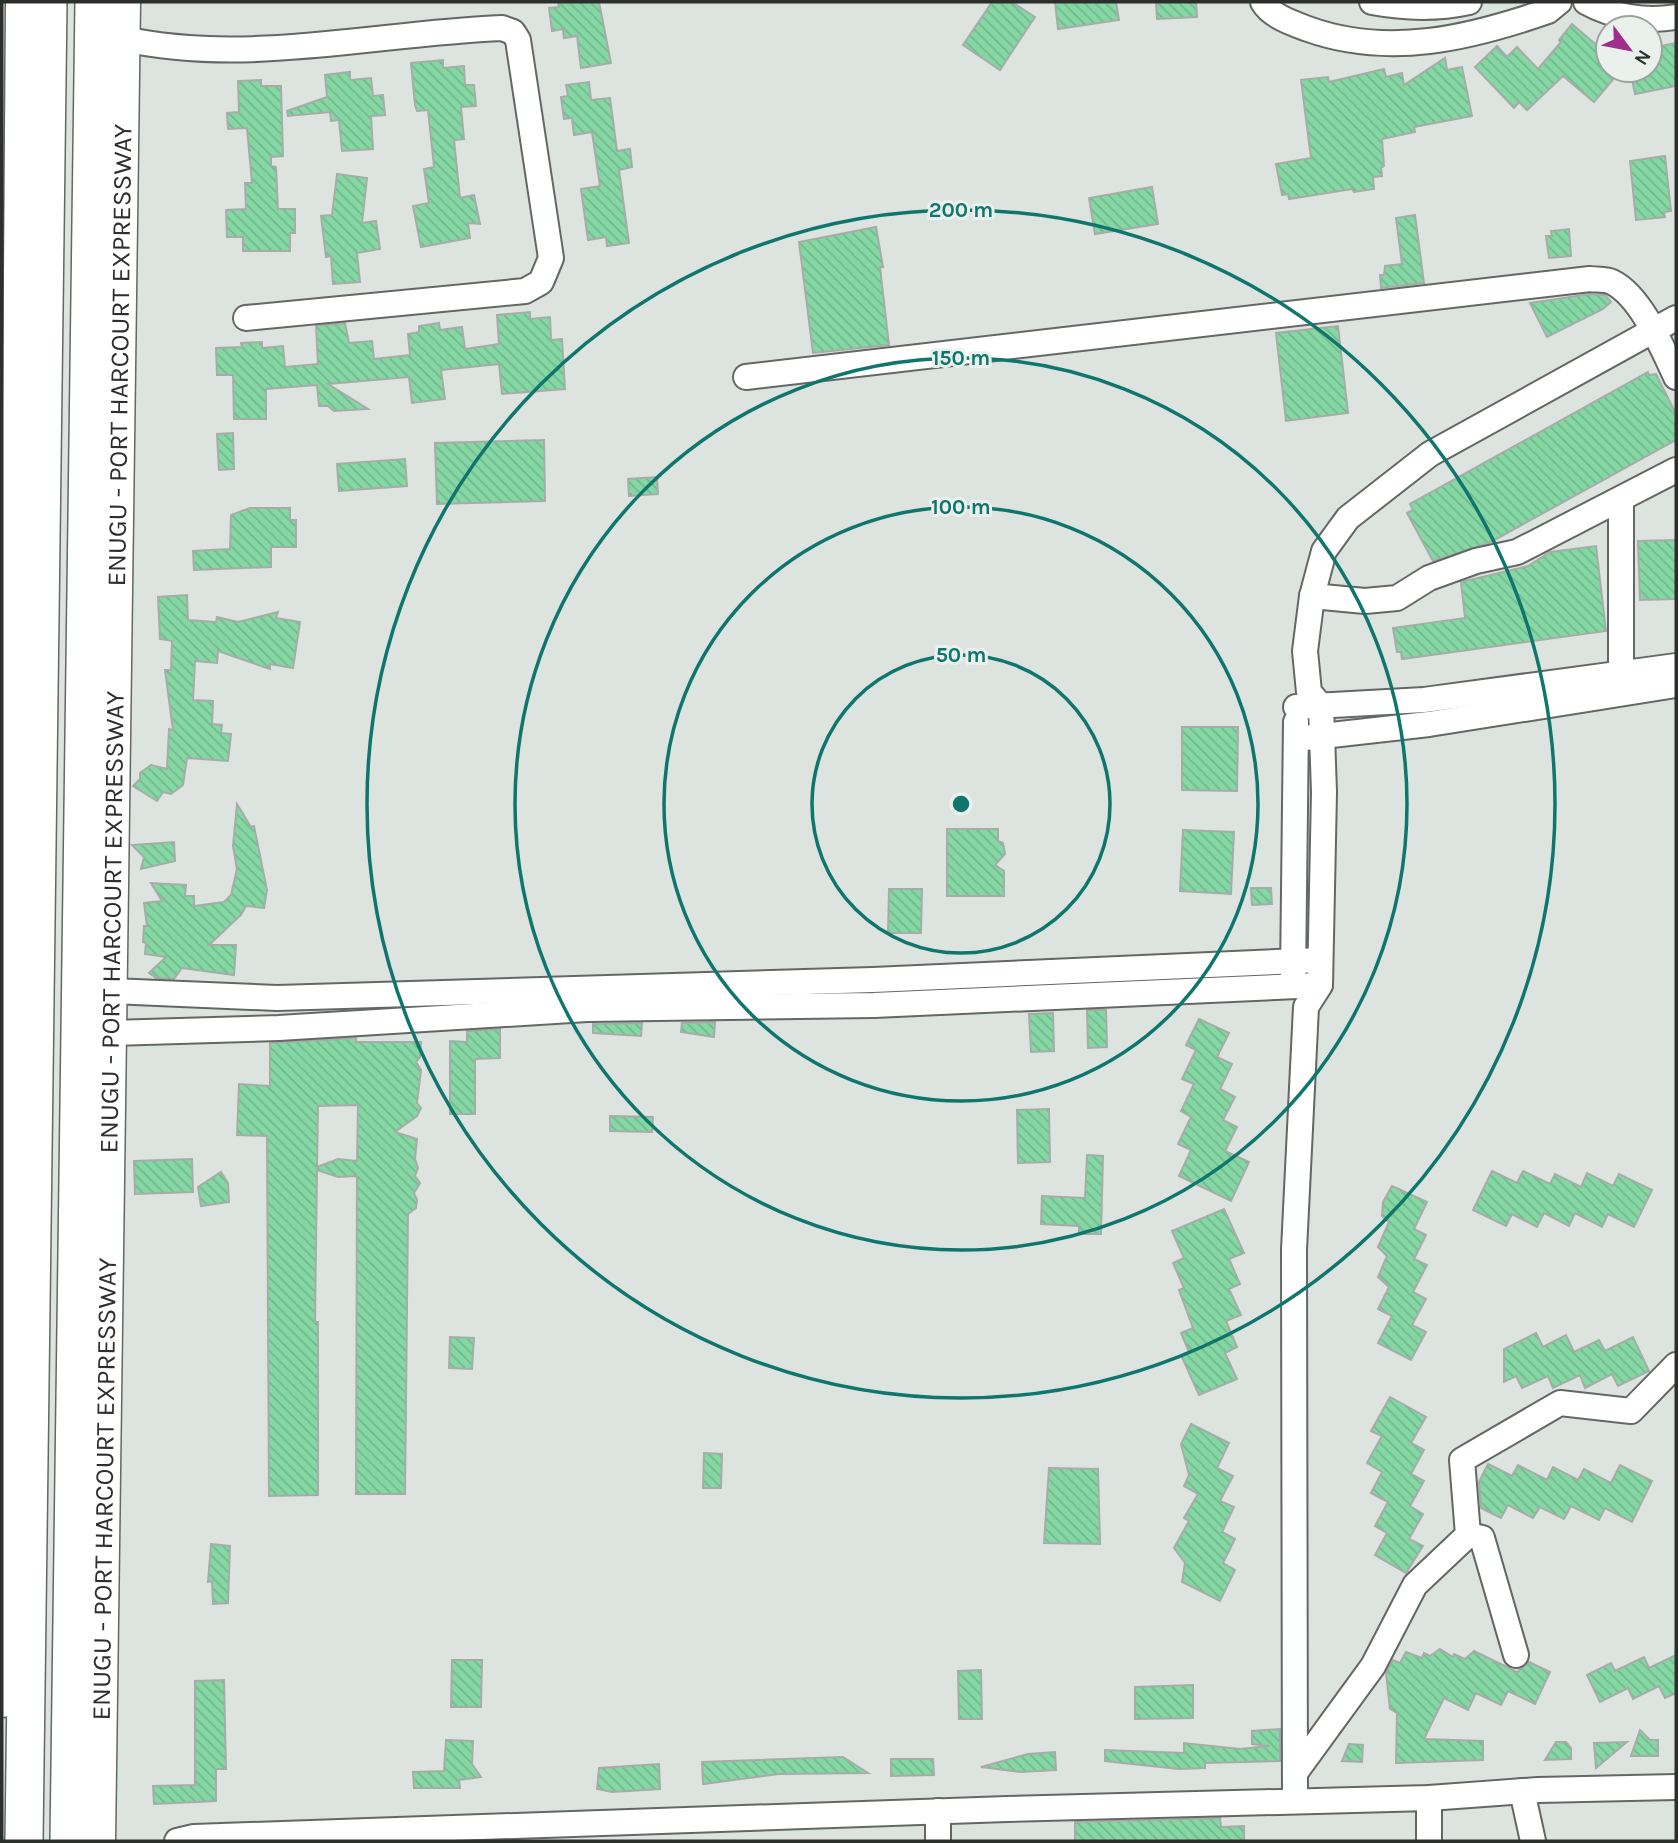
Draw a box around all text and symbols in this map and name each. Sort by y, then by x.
north arrow [1594,14,1664,84]
text: N [1630,46,1656,69]
street label: ENUGU - PORT HARCOURT EXPRESSWAY [101,123,138,587]
text: 200 m [929,198,993,222]
text: 150 m [932,346,990,370]
text: 100 m [931,495,991,519]
text: 50 m [936,643,986,667]
street label: ENUGU - PORT HARCOURT EXPRESSWAY [93,690,130,1154]
centre of rings [949,792,973,816]
street label: ENUGU - PORT HARCOURT EXPRESSWAY [85,1257,122,1721]

